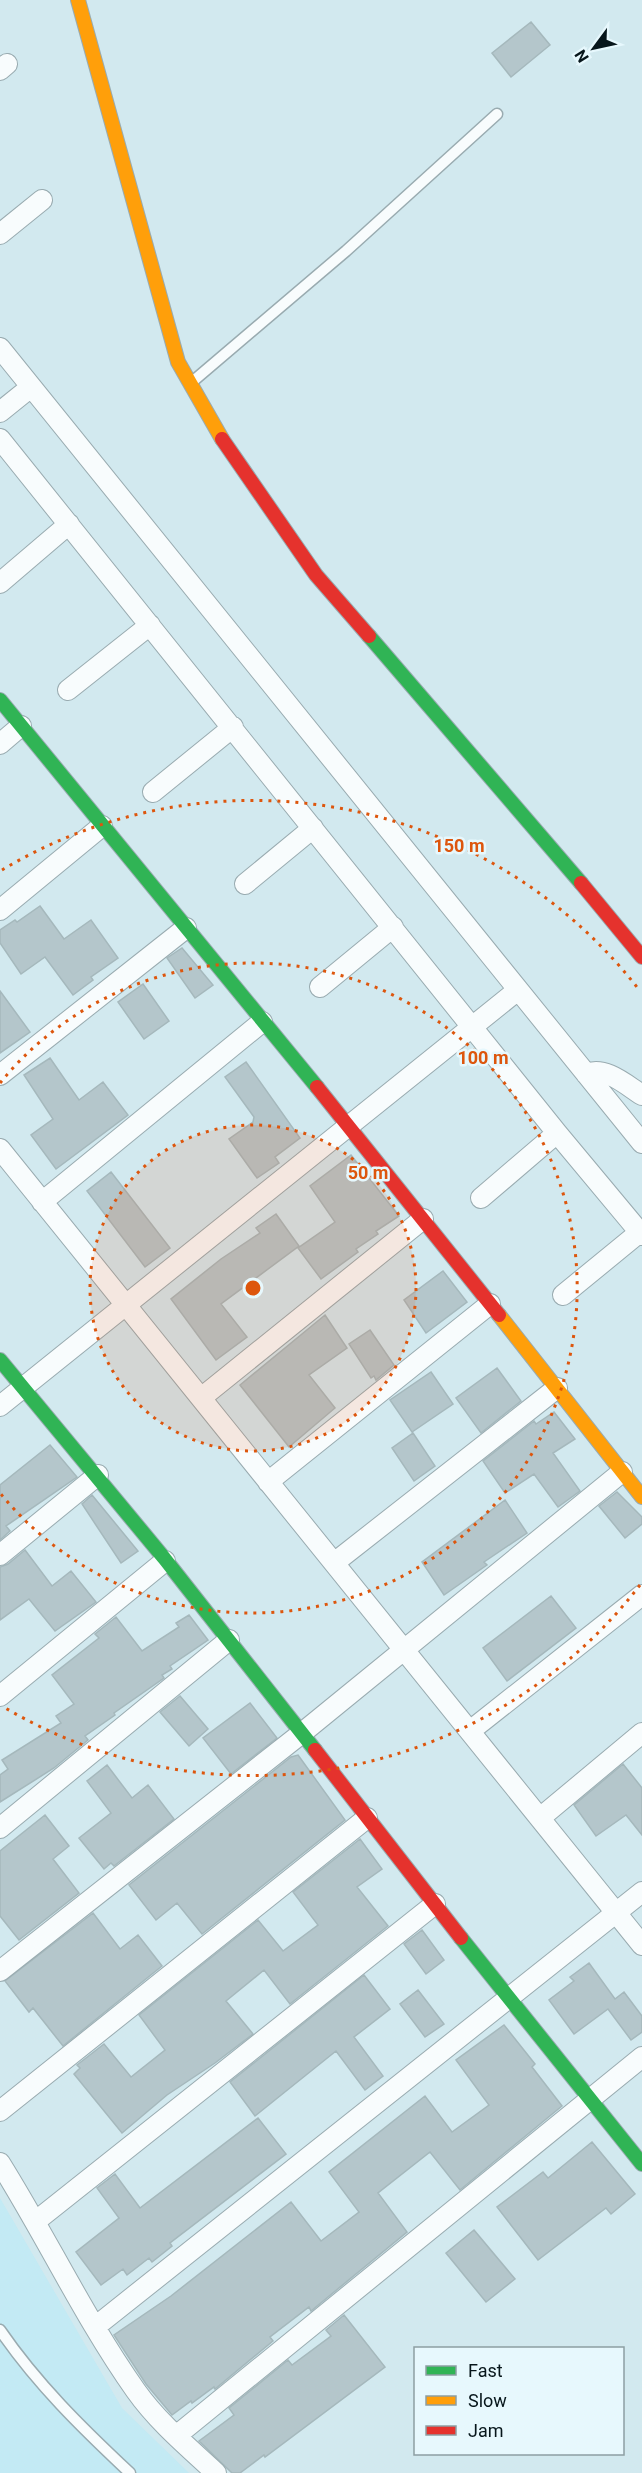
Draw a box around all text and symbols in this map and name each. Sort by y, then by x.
north arrow [564,18,624,78]
text: N [571,46,593,66]
text: 150 m [433,835,485,856]
text: 100 m [457,1047,509,1068]
text: 50 m [348,1162,388,1183]
centre of rings [243,1278,263,1298]
legend [414,2347,624,2455]
text: Fast [468,2360,503,2381]
text: Slow [468,2390,507,2411]
text: Jam [468,2420,504,2441]

